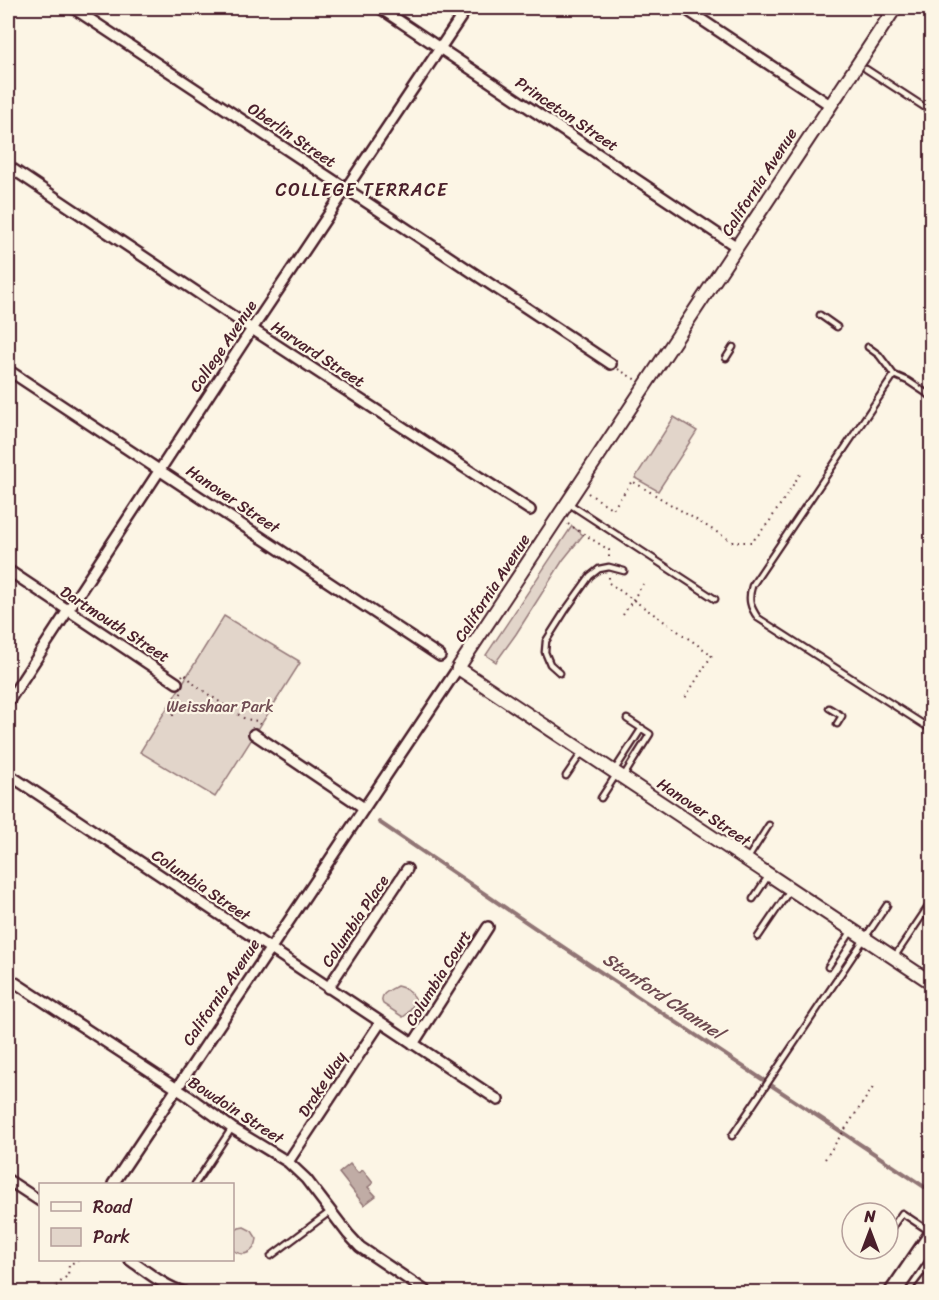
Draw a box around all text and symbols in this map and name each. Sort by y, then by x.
street label: Princeton Street [509,69,625,159]
street label: Oberlin Street [242,94,342,176]
street label: California Avenue [713,122,805,242]
district label: COLLEGE TERRACE [276,174,448,206]
street label: College Avenue [181,294,265,398]
street label: Harvard Street [265,313,371,395]
street label: Hanover Street [180,457,287,542]
street label: California Avenue [446,528,538,648]
street label: Dartmouth Street [54,577,176,671]
park label: Weisshaar Park [166,692,274,721]
street label: Hanover Street [651,770,758,855]
street label: Columbia Street [145,841,257,929]
street label: Columbia Place [313,868,397,973]
street label: Columbia Court [397,924,479,1032]
street label: California Avenue [174,932,268,1052]
water label: Stanford Channel [596,944,733,1051]
street label: Drake Way [290,1044,355,1123]
street label: Bowdoin Street [182,1068,290,1152]
legend [39,1183,234,1261]
text: Road [93,1191,133,1223]
north arrow [840,1201,900,1261]
text: N [863,1202,876,1231]
text: Park [93,1221,130,1253]

